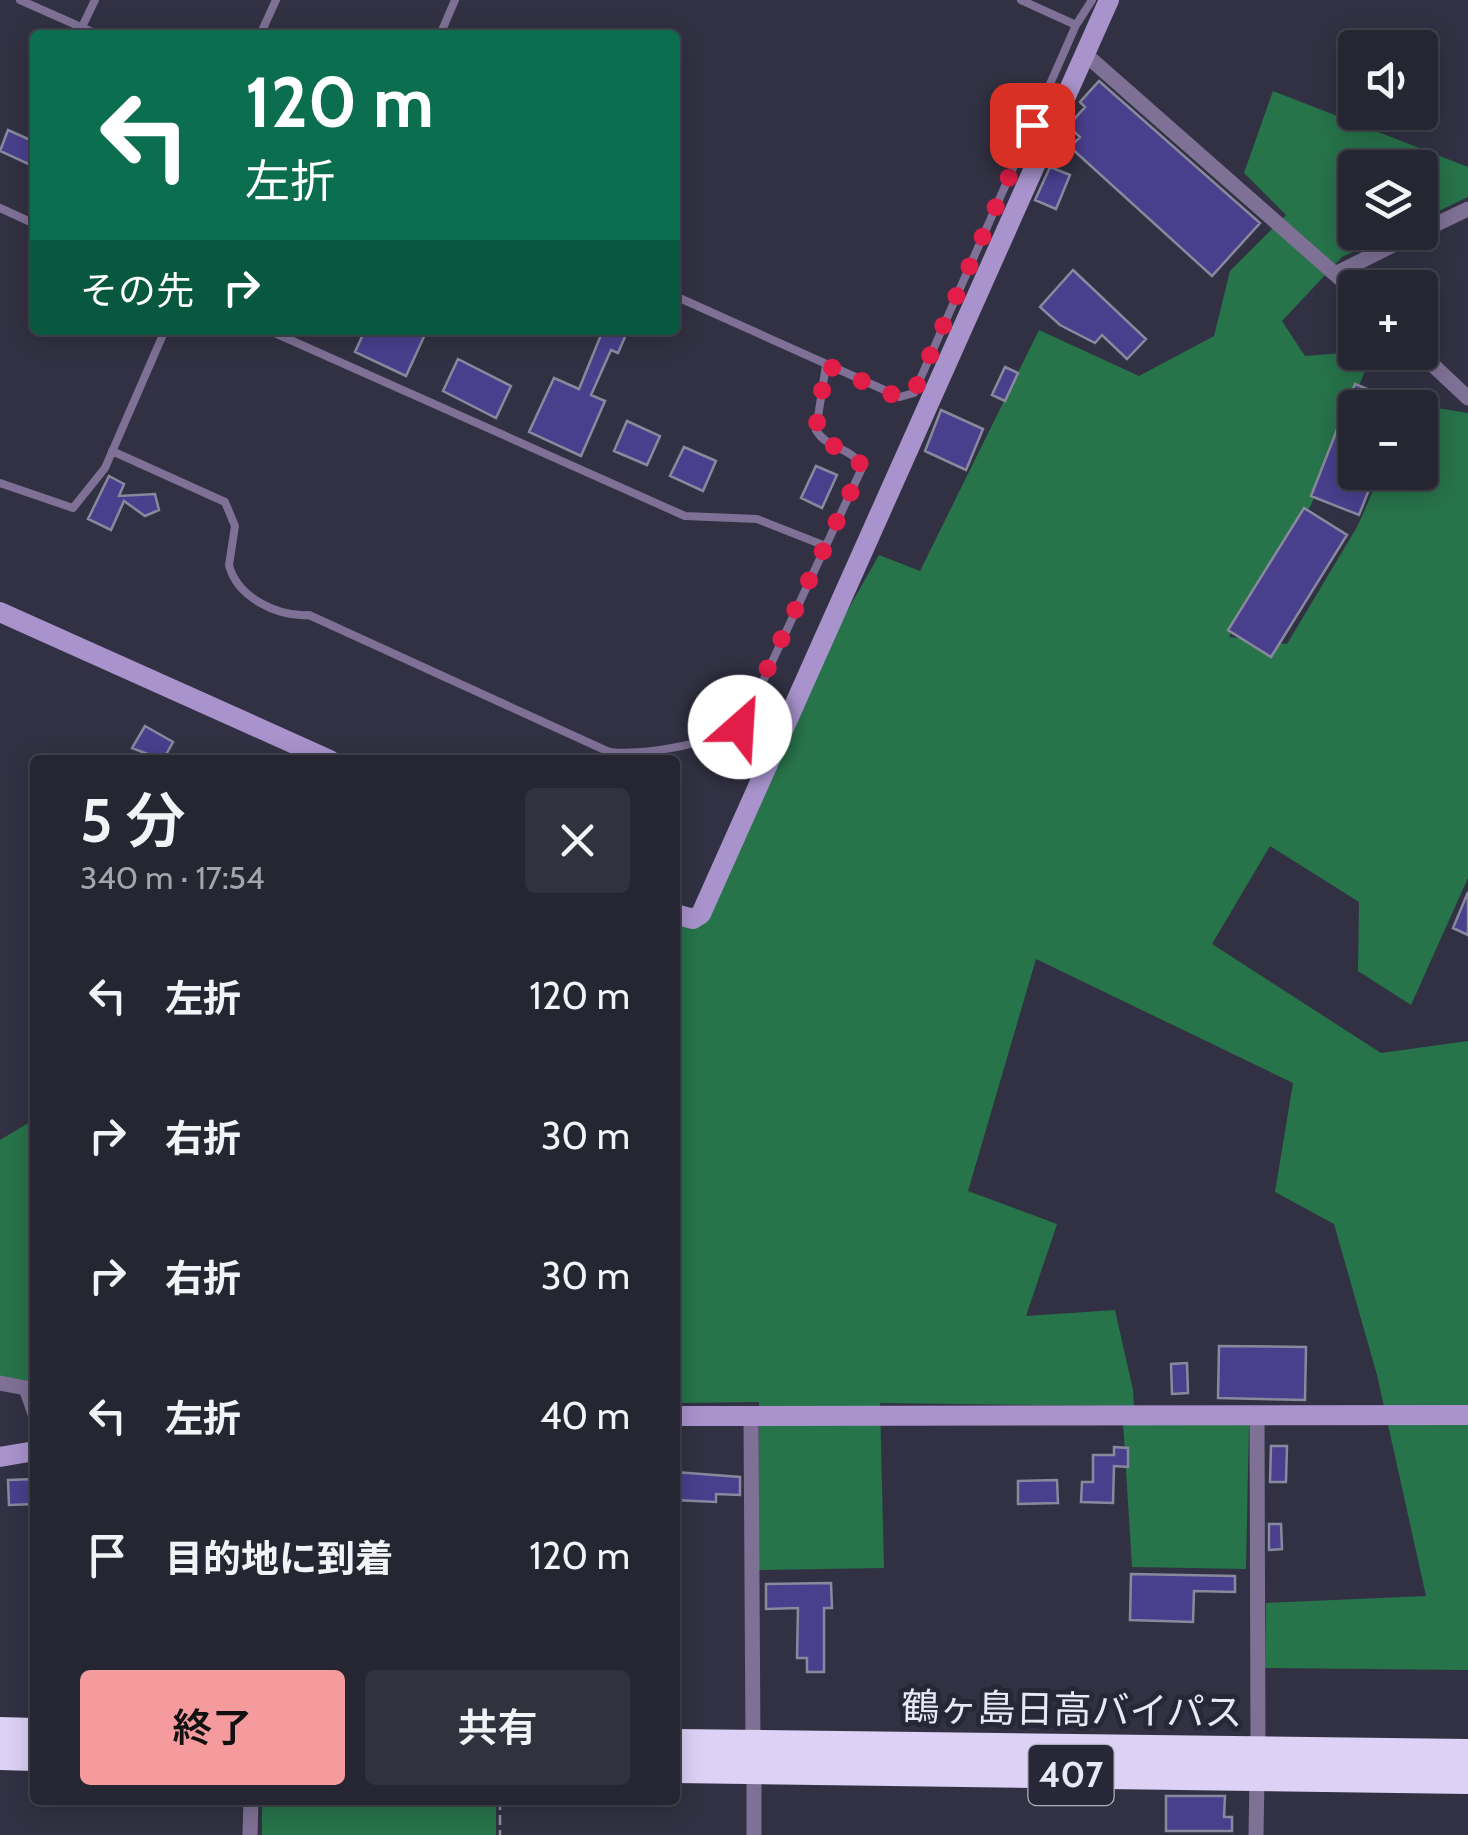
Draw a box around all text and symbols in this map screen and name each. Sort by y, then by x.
map controls [1338,30,1438,490]
button: sound [1338,30,1438,130]
text: 120 m [245,59,434,145]
icon: left [80,70,210,200]
pin [990,83,1075,168]
icon: arrive [1005,98,1060,153]
button: layers [1338,150,1438,250]
text: 左折 [245,154,335,208]
icon: right [214,260,269,315]
text: その先 [80,267,194,314]
button: + [1338,270,1438,370]
button: − [1338,390,1438,490]
position arrow [688,675,792,779]
text: 5 分 [80,784,186,857]
button: close [525,788,630,893]
text: 340 m · 17:54 [80,858,264,897]
icon: left [80,968,135,1023]
text: 120 m [529,972,630,1019]
text: 左折 [165,975,241,1022]
icon: right [80,1108,135,1163]
text: 30 m [541,1112,630,1159]
text: 右折 [165,1115,241,1162]
icon: right [80,1248,135,1303]
text: 30 m [541,1252,630,1299]
text: 右折 [165,1255,241,1302]
icon: left [80,1388,135,1443]
text: 40 m [540,1392,630,1439]
text: 左折 [165,1395,241,1442]
icon: arrive [80,1528,135,1583]
text: 120 m [529,1532,630,1579]
text: 目的地に到着 [165,1535,393,1582]
button: 終了 [80,1670,345,1785]
button: 共有 [365,1670,630,1785]
street label: 鶴ヶ島日高バイパス [901,1683,1243,1736]
road number: 407 [1028,1745,1114,1805]

